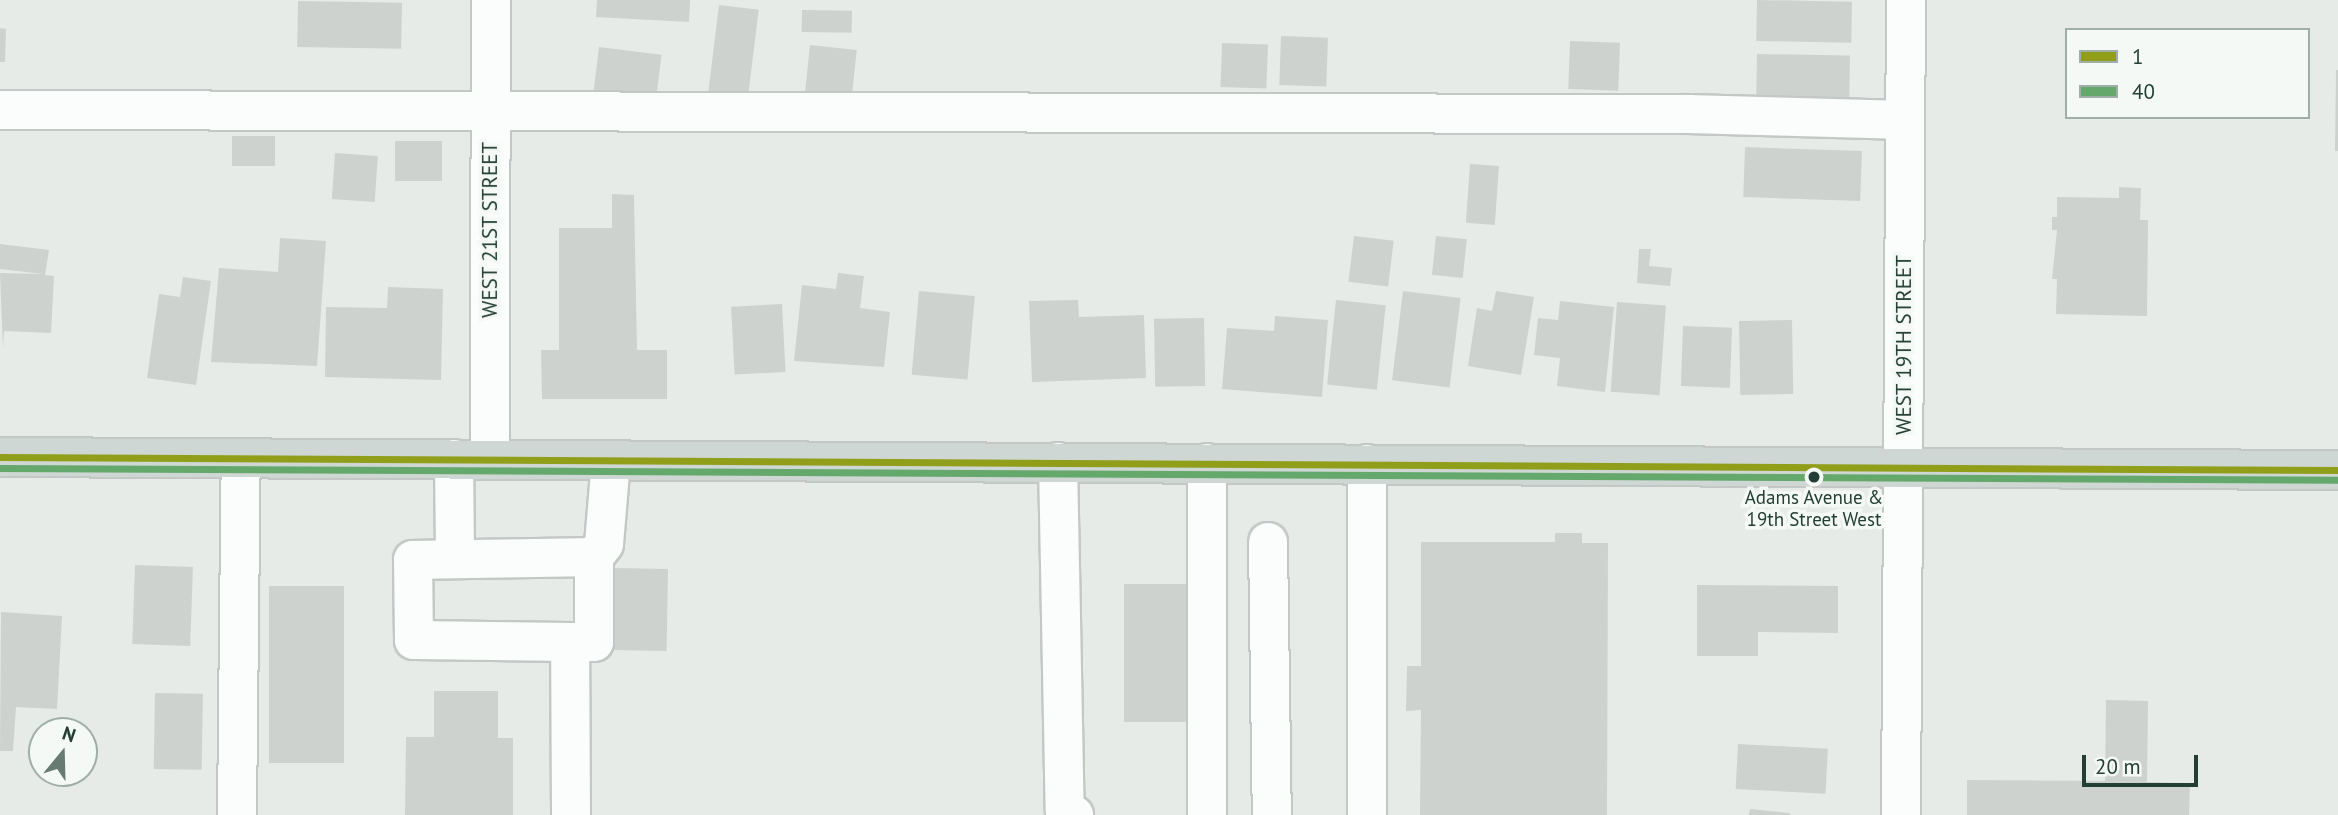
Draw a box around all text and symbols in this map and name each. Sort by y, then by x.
legend [2065,28,2310,119]
text: 1 [2132,43,2143,70]
text: 40 [2132,78,2155,105]
street label: WEST 21ST STREET [477,141,503,319]
street label: WEST 19TH STREET [1891,255,1917,435]
marker: Adams Avenue & 19th Street West [1807,470,1821,484]
place label: Adams Avenue & 19th Street West [1744,487,1884,531]
north arrow [28,717,98,787]
text: N [59,721,79,747]
scale bar [2086,742,2202,786]
text: 20 m [2095,753,2141,780]

